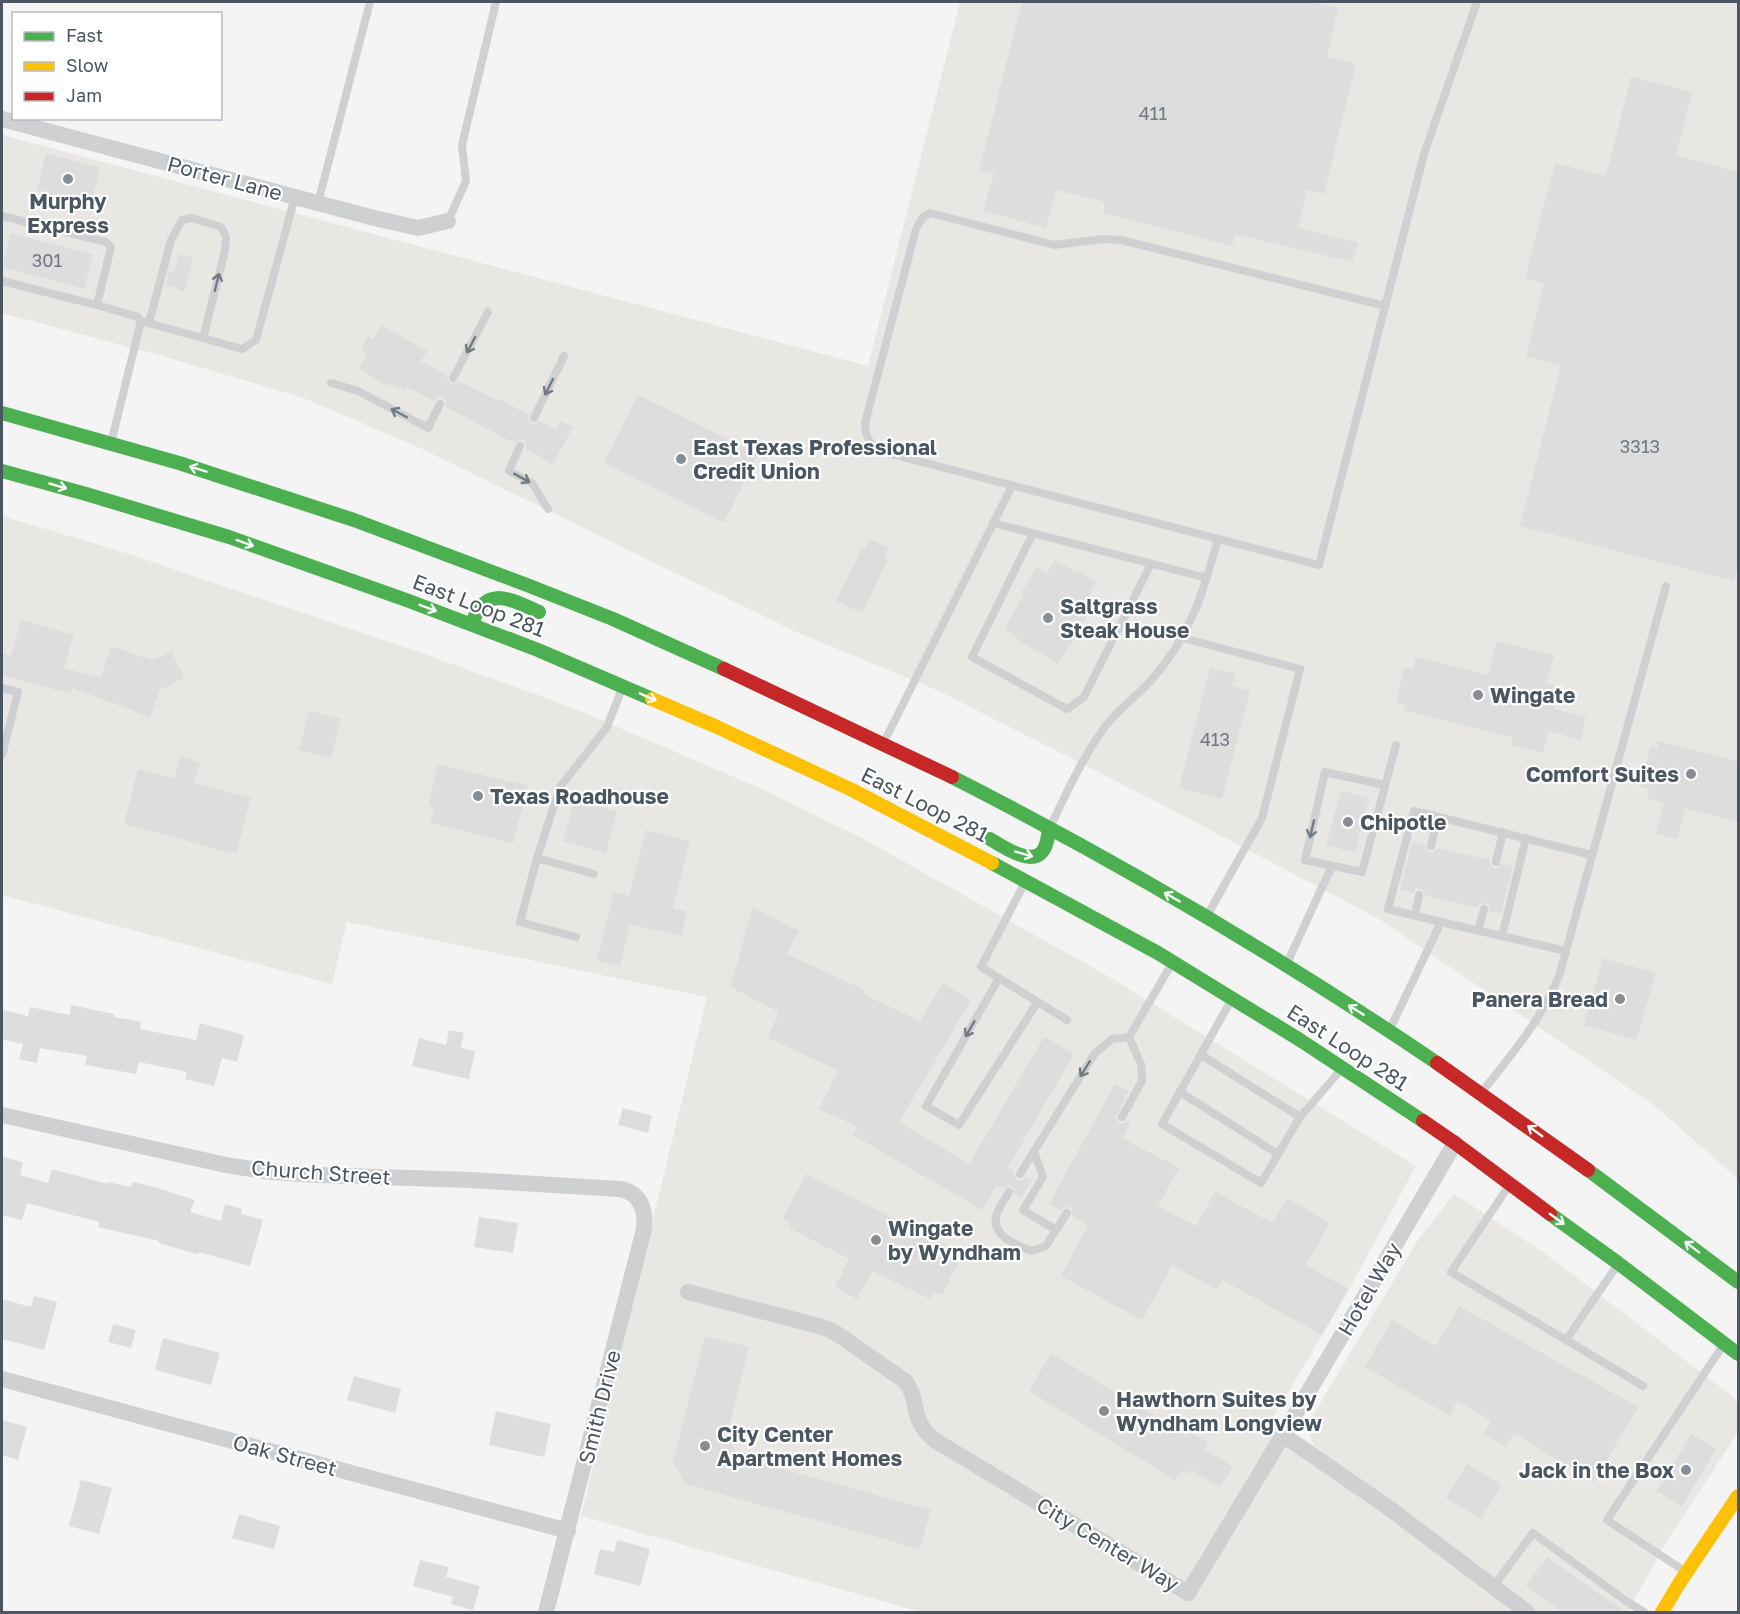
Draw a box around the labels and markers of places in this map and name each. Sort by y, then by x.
marker: Murphy Express [61,172,75,186]
place label: Murphy Express [27,188,109,238]
place label: East Texas Professional Credit Union [693,434,937,484]
marker: East Texas Professional Credit Union [674,452,688,466]
place label: Saltgrass Steak House [1060,593,1189,643]
marker: Saltgrass Steak House [1041,611,1055,625]
place label: Wingate [1490,682,1575,708]
marker: Wingate [1471,688,1485,702]
place label: Comfort Suites [1526,761,1679,787]
marker: Comfort Suites [1684,767,1698,781]
place label: Texas Roadhouse [490,783,669,809]
marker: Texas Roadhouse [471,789,485,803]
place label: Chipotle [1360,809,1447,835]
marker: Chipotle [1341,815,1355,829]
place label: Panera Bread [1471,986,1608,1012]
marker: Panera Bread [1613,992,1627,1006]
place label: Wingate by Wyndham [888,1215,1021,1265]
marker: Wingate by Wyndham [869,1233,883,1247]
place label: Hawthorn Suites by Wyndham Longview [1116,1386,1323,1436]
marker: Hawthorn Suites by Wyndham Longview [1097,1404,1111,1418]
place label: City Center Apartment Homes [717,1421,902,1471]
marker: City Center Apartment Homes [698,1439,712,1453]
place label: Jack in the Box [1519,1457,1674,1483]
marker: Jack in the Box [1679,1463,1693,1477]

